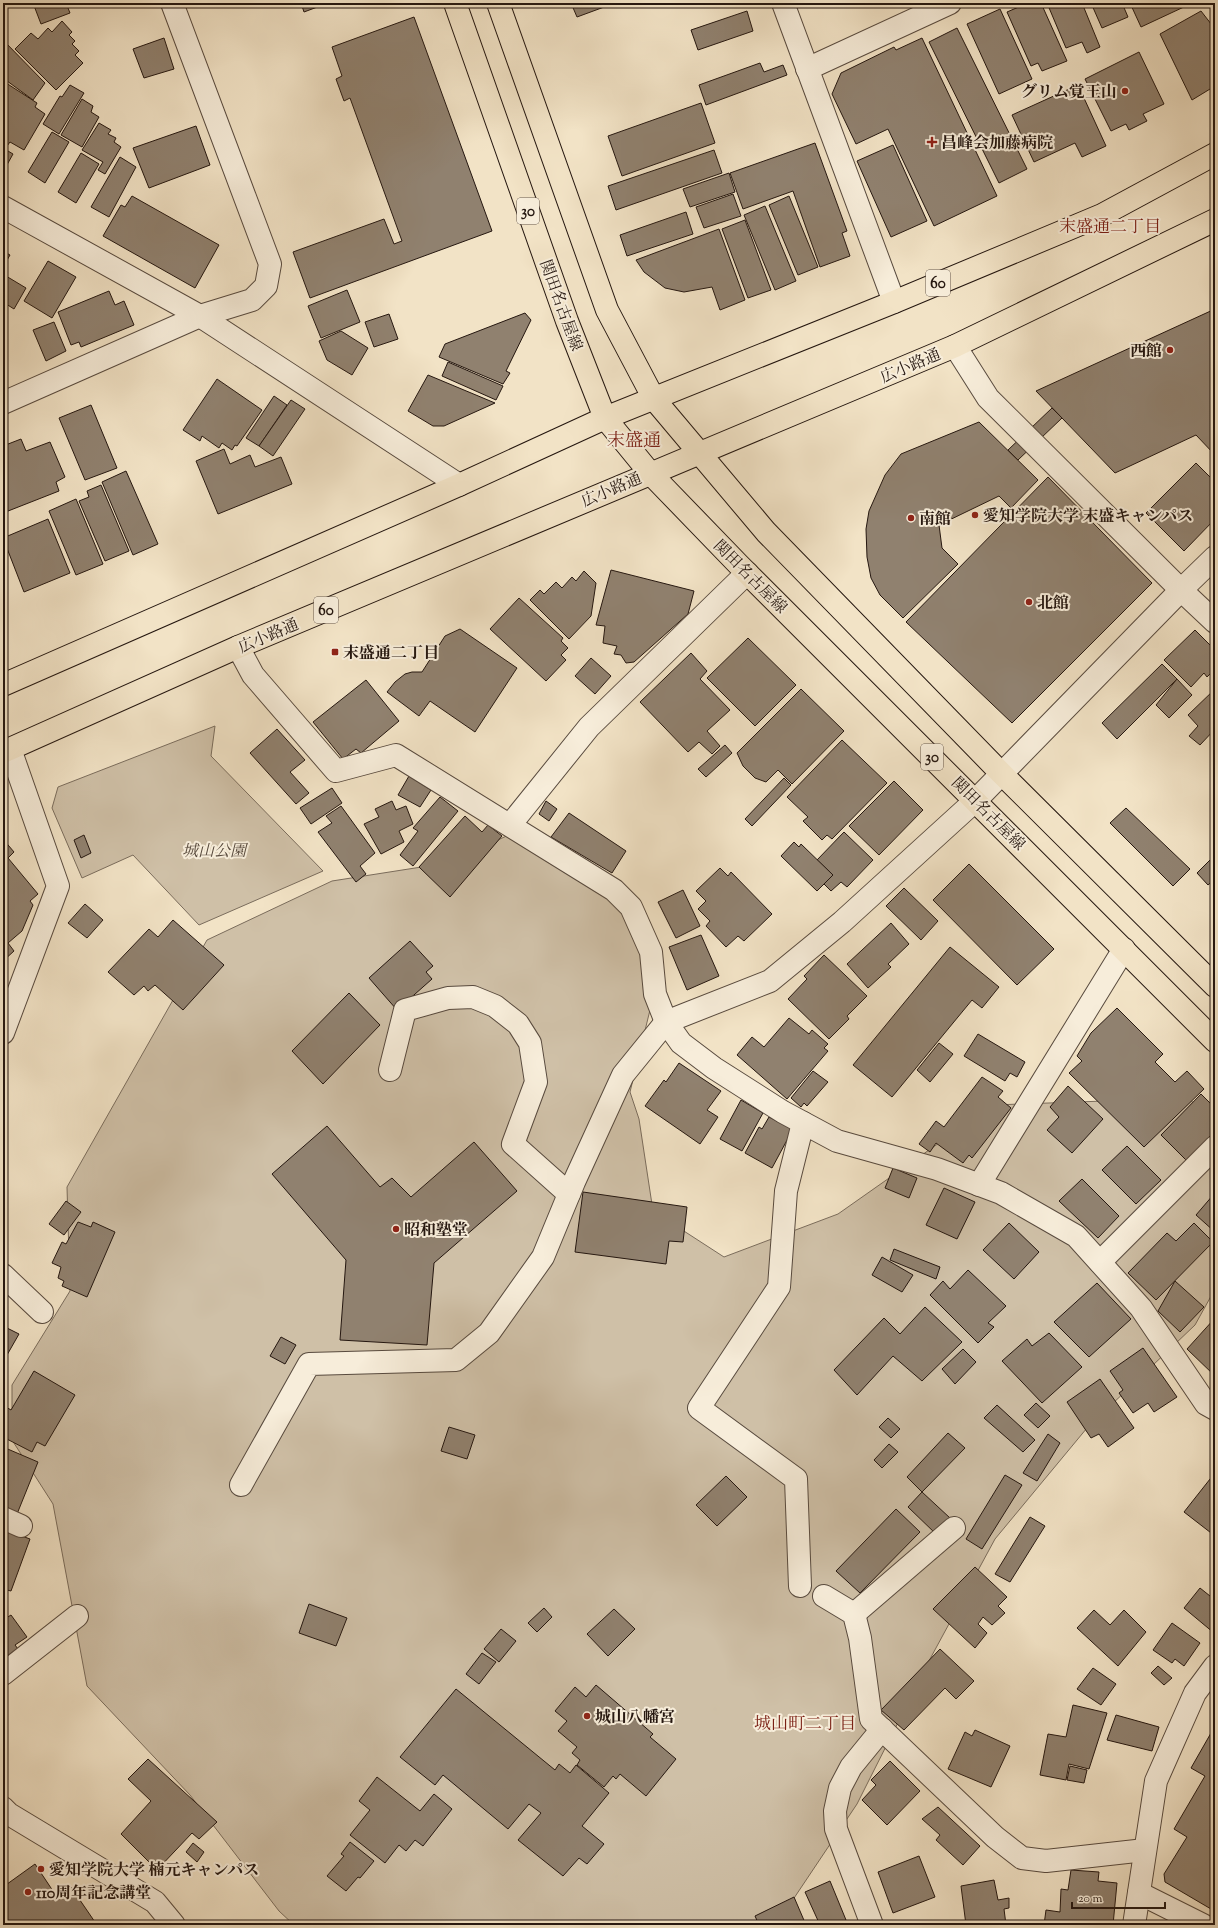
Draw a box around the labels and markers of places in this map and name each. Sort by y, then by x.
place label: グリム覚王山 [1021,82,1117,105]
marker: グリム覚王山 [1120,86,1130,96]
place label: 昌峰会加藤病院 [941,133,1053,156]
marker: 昌峰会加藤病院 [926,136,938,148]
place label: 西館 [1130,341,1162,364]
marker: 西館 [1165,345,1175,355]
place label: 愛知学院大学 末盛キャンパス [983,506,1193,529]
place label: 南館 [919,509,951,532]
marker: 愛知学院大学 末盛キャンパス [970,510,980,520]
marker: 南館 [906,513,916,523]
place label: 北館 [1037,593,1069,616]
marker: 北館 [1024,597,1034,607]
place label: 末盛通二丁目 [343,643,439,666]
marker: 末盛通二丁目 [330,647,340,657]
place label: 昭和塾堂 [404,1220,468,1243]
marker: 昭和塾堂 [391,1224,401,1234]
place label: 城山八幡宮 [595,1707,675,1730]
marker: 城山八幡宮 [582,1711,592,1721]
place label: 愛知学院大学 楠元キャンパス [49,1860,259,1883]
marker: 愛知学院大学 楠元キャンパス [36,1864,46,1874]
place label: 110周年記念講堂 [36,1883,151,1906]
marker: 110周年記念講堂 [23,1887,33,1897]

